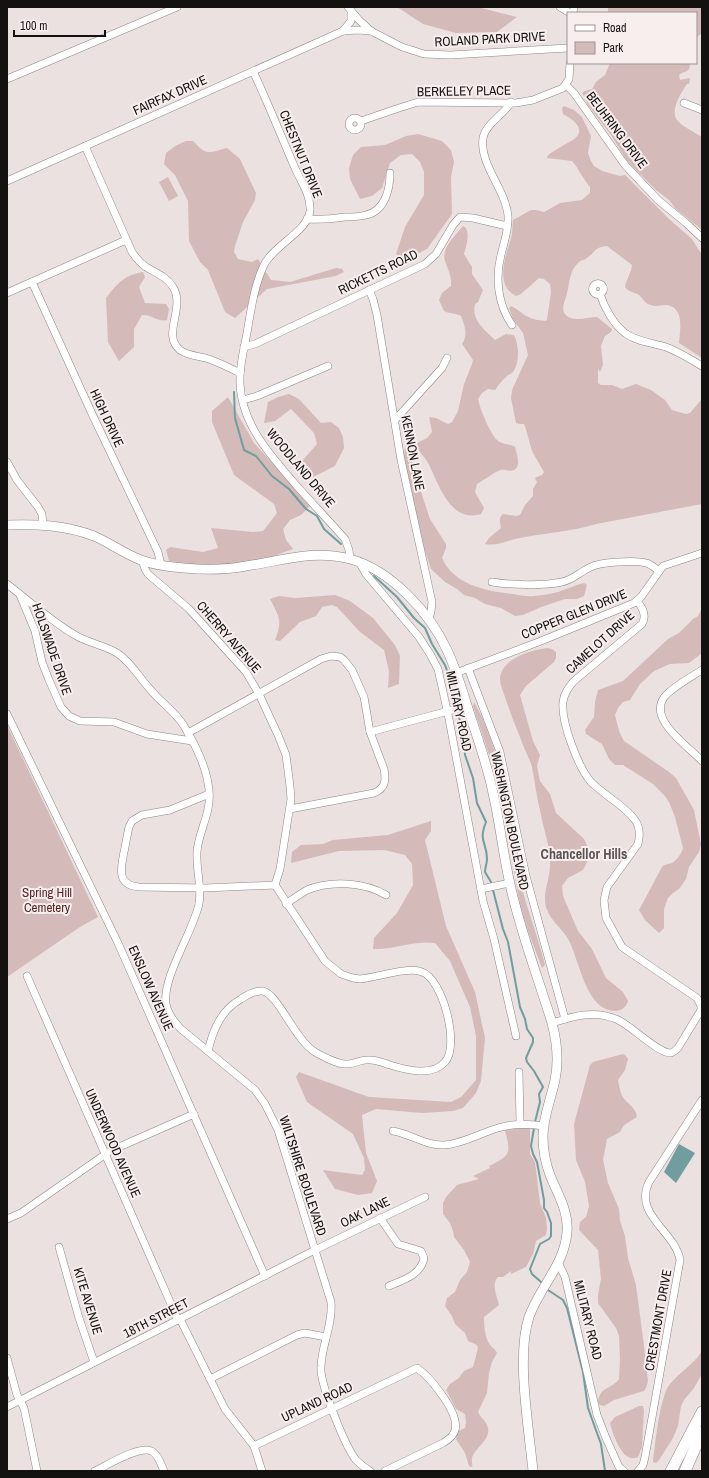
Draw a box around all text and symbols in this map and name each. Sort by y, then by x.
scale bar [14,12,105,38]
legend [567,12,697,64]
text: 100 m [20,18,47,34]
text: Road [603,20,627,36]
street label: ROLAND PARK DRIVE [434,28,546,50]
text: Park [603,40,623,56]
street label: FAIRFAX DRIVE [130,71,210,119]
street label: BERKELEY PLACE [417,82,511,100]
street label: BEUHRING DRIVE [583,88,651,172]
street label: CHESTNUT DRIVE [276,108,326,200]
street label: RICKETTS ROAD [335,245,421,299]
street label: HIGH DRIVE [86,386,128,450]
street label: KENNON LANE [397,414,429,492]
street label: WOODLAND DRIVE [263,425,339,511]
street label: COPPER GLEN DRIVE [519,585,629,643]
street label: CHERRY AVENUE [193,597,265,677]
street label: HOLSWADE DRIVE [28,601,76,697]
street label: CAMELOT DRIVE [562,607,638,677]
street label: MILITARY ROAD [442,669,476,753]
street label: WASHINGTON BOULEVARD [487,750,533,892]
district label: Chancellor Hills [541,845,627,863]
park label: Spring Hill Cemetery [22,884,72,916]
street label: ENSLOW AVENUE [125,943,177,1033]
street label: UNDERWOOD AVENUE [81,1086,145,1200]
street label: WILTSHIRE BOULEVARD [276,1114,331,1238]
street label: OAK LANE [337,1193,393,1231]
street label: KITE AVENUE [70,1265,106,1337]
street label: CRESTMONT DRIVE [641,1268,675,1372]
street label: MILITARY ROAD [570,1278,606,1362]
street label: 18TH STREET [120,1294,192,1342]
street label: UPLAND ROAD [279,1378,356,1426]

